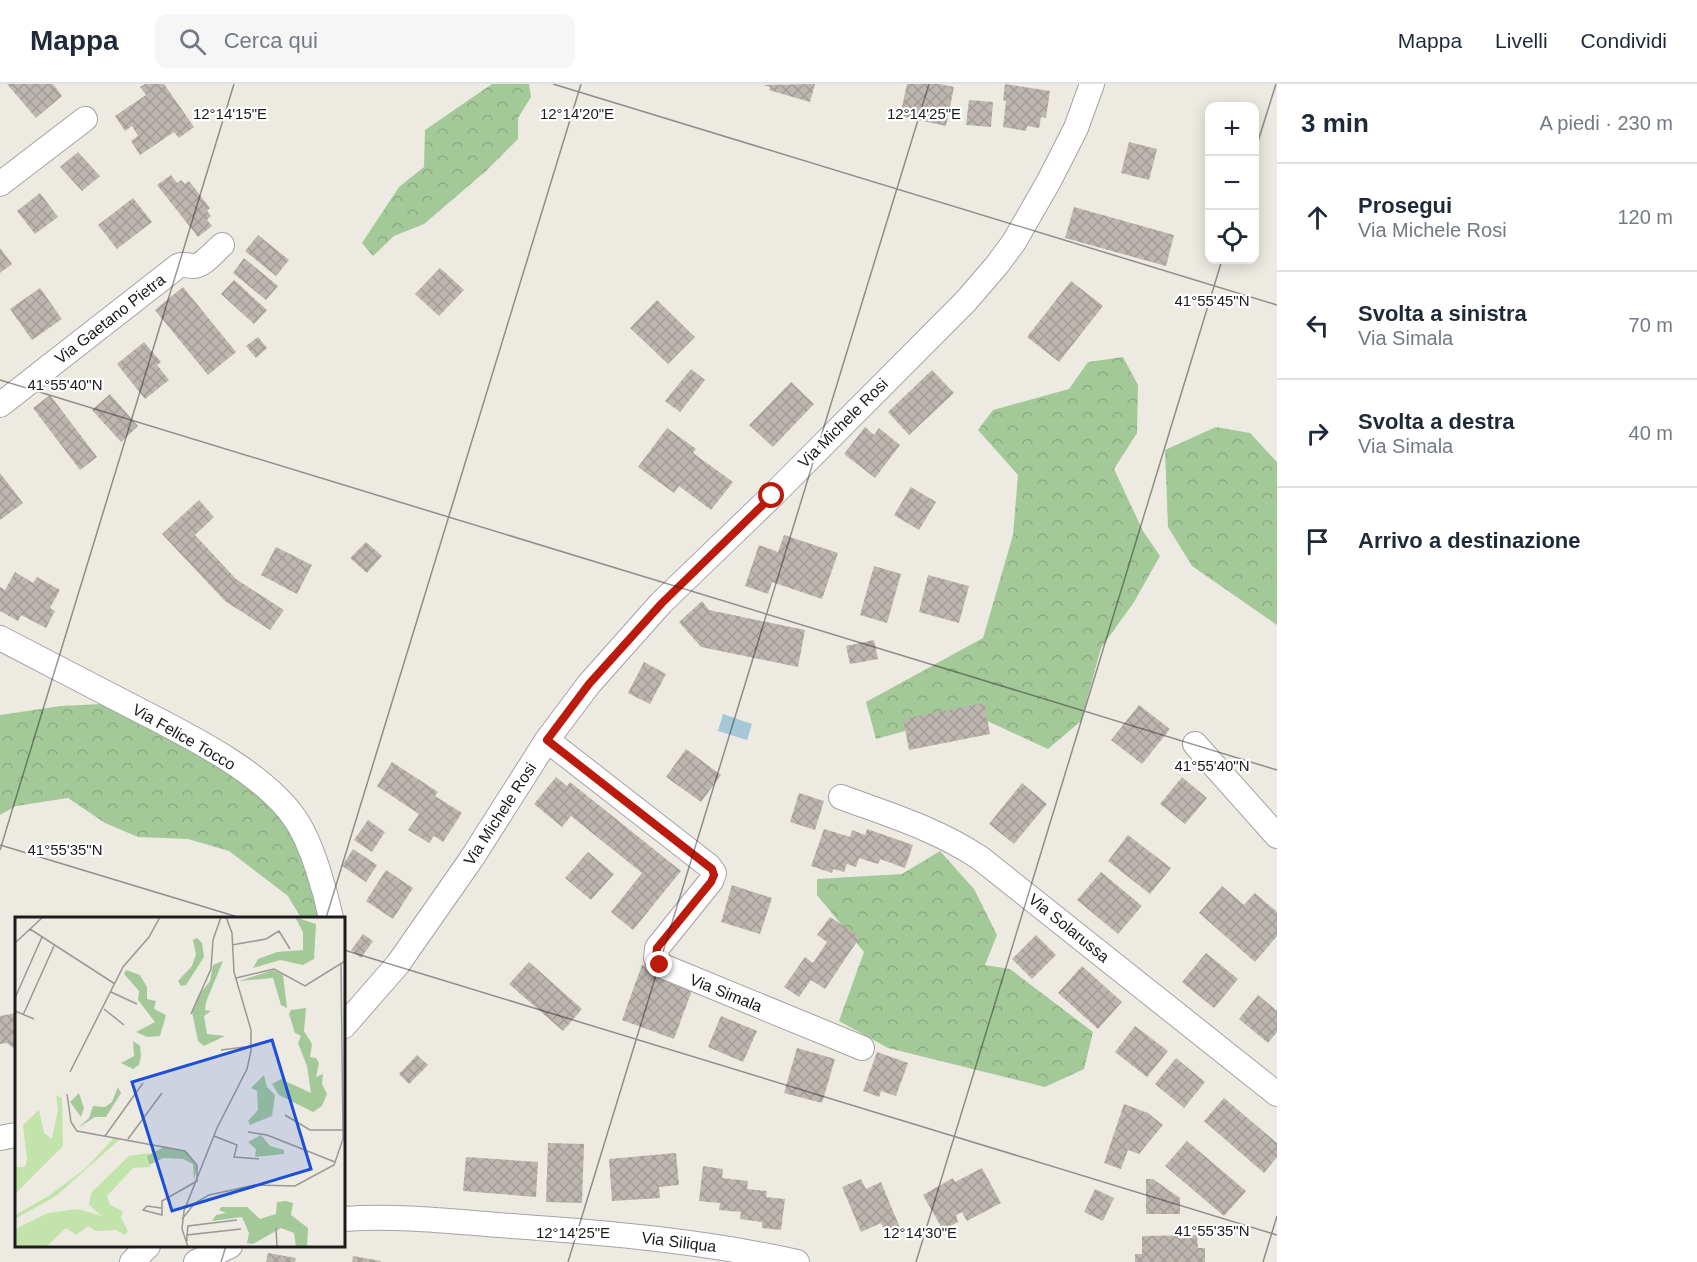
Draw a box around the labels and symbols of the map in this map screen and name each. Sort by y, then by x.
text: 12°14'15"E [193,105,267,122]
text: 12°14'20"E [540,105,614,122]
text: 12°14'25"E [887,105,961,122]
street label: Via Gaetano Pietra [52,271,168,367]
text: 41°55'45"N [1174,292,1250,309]
street label: Via Michele Rosi [795,375,891,471]
text: 41°55'40"N [27,376,103,393]
route start [758,482,784,508]
street label: Via Felice Tocco [130,701,239,773]
text: 41°55'40"N [1174,757,1250,774]
street label: Via Michele Rosi [460,760,540,868]
text: 41°55'35"N [27,841,103,858]
street label: Via Solarussa [1025,890,1113,966]
inset map [15,917,345,1247]
route end [646,951,672,977]
street label: Via Simala [687,971,765,1015]
text: 41°55'35"N [1174,1222,1250,1239]
text: 12°14'25"E [536,1224,610,1241]
text: 12°14'30"E [883,1224,957,1241]
street label: Via Siliqua [641,1229,718,1255]

